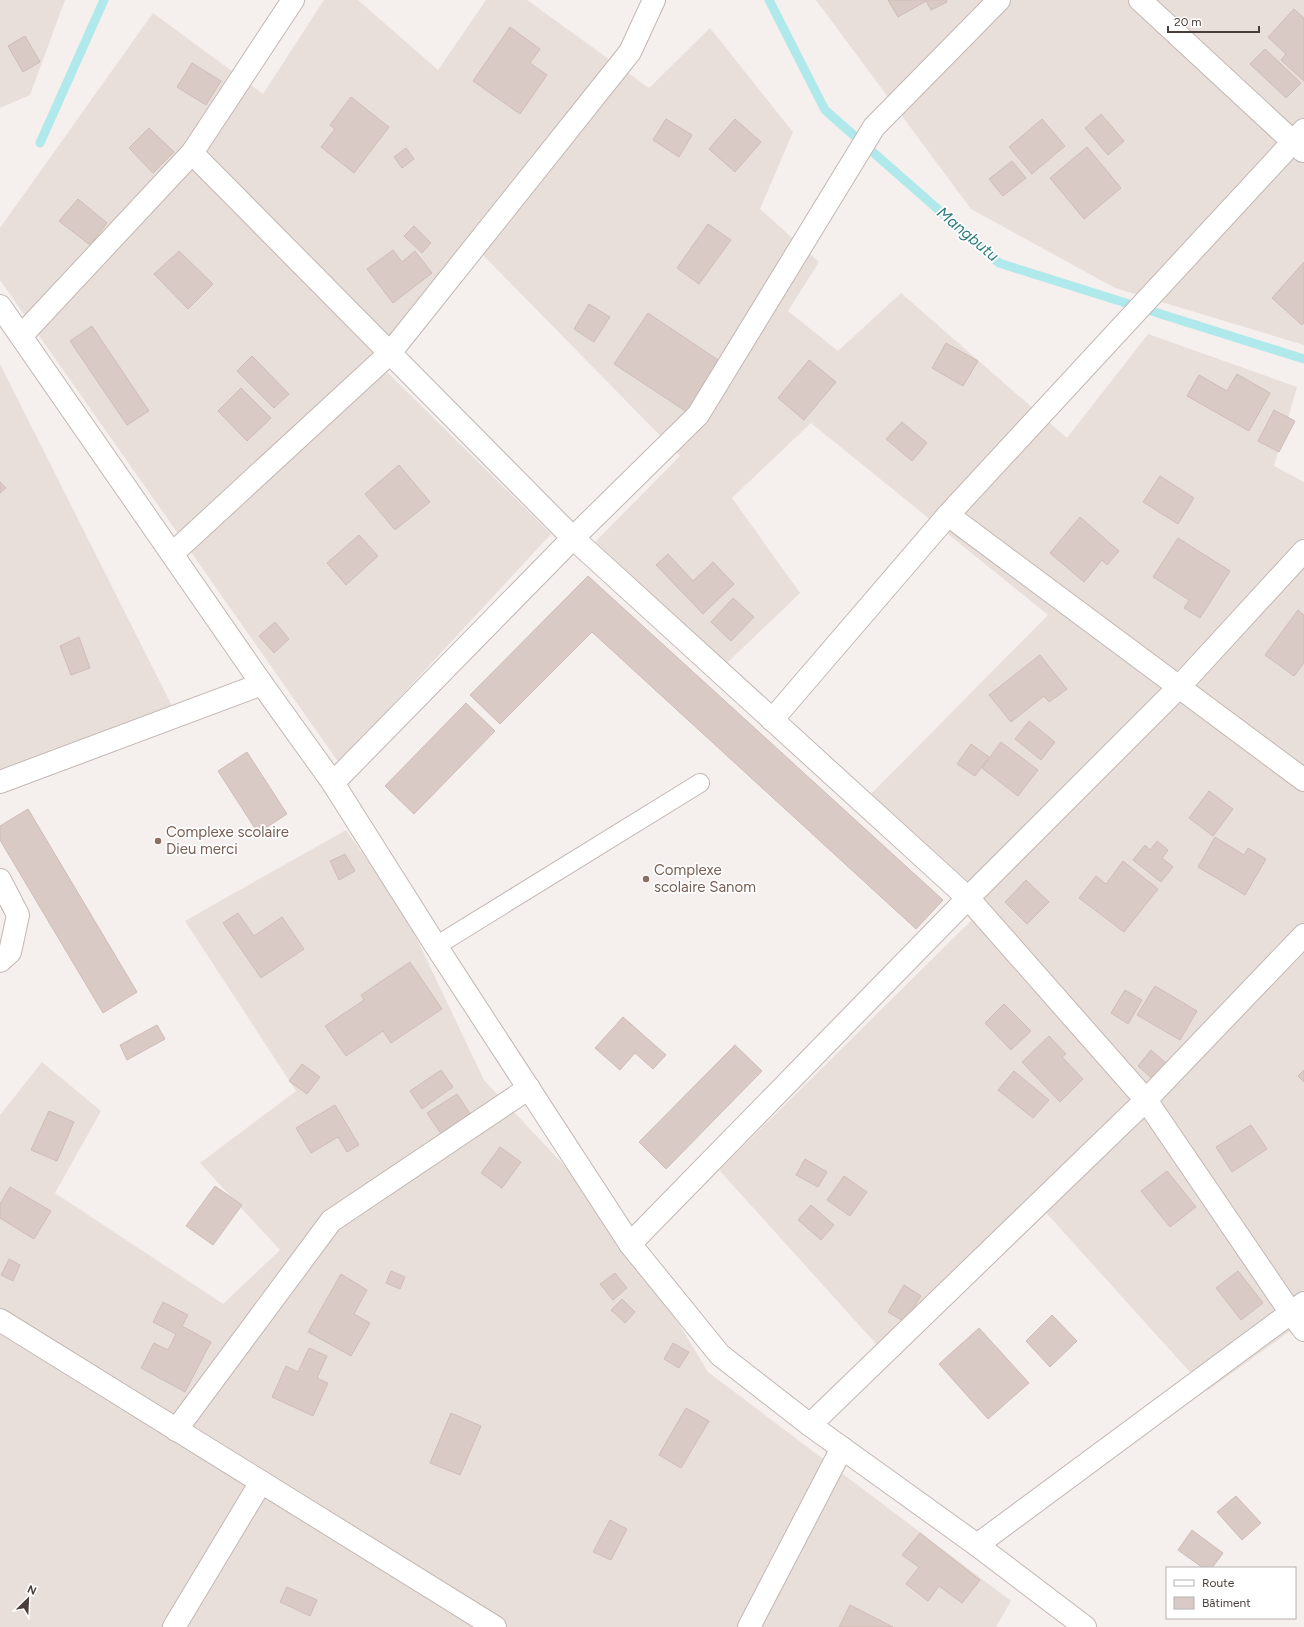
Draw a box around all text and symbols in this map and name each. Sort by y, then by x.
scale bar [1168,8,1259,34]
text: 20 m [1174,15,1202,29]
water label: Mangbutu [933,203,1003,265]
place label: Complexe scolaire Dieu merci [166,823,289,858]
marker: Complexe scolaire Dieu merci [153,836,163,846]
place label: Complexe scolaire Sanom [654,861,756,896]
marker: Complexe scolaire Sanom [641,874,651,884]
legend [1166,1567,1296,1619]
text: Route [1202,1576,1235,1590]
north arrow [8,1579,48,1619]
text: N [25,1583,38,1598]
text: Bâtiment [1202,1596,1251,1610]

